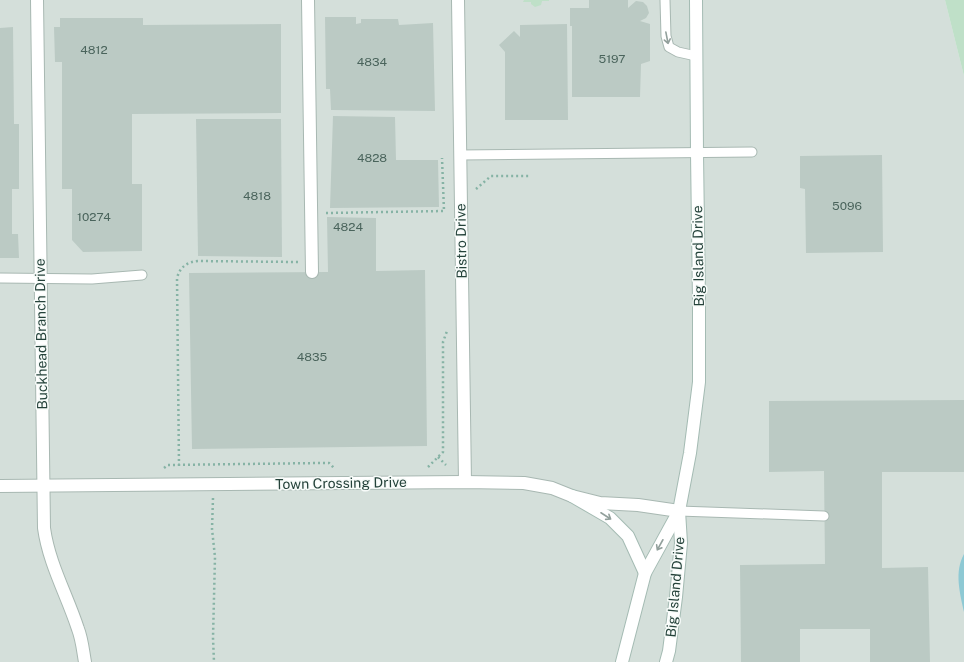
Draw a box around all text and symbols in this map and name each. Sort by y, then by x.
one-way arrow [664,31,672,44]
house number: 4812 [80,43,108,57]
house number: 5197 [598,52,626,66]
house number: 4834 [357,55,388,69]
house number: 4828 [357,151,387,165]
house number: 4818 [243,189,271,203]
house number: 5096 [832,199,862,213]
street label: Bistro Drive [452,203,470,279]
street label: Big Island Drive [689,205,707,307]
house number: 10274 [77,210,111,224]
house number: 4824 [333,220,363,234]
street label: Buckhead Branch Drive [32,258,50,410]
house number: 4835 [297,350,328,364]
street label: Town Crossing Drive [275,474,407,492]
one-way arrow [600,512,611,520]
street label: Big Island Drive [663,536,687,638]
one-way arrow [656,539,664,551]

